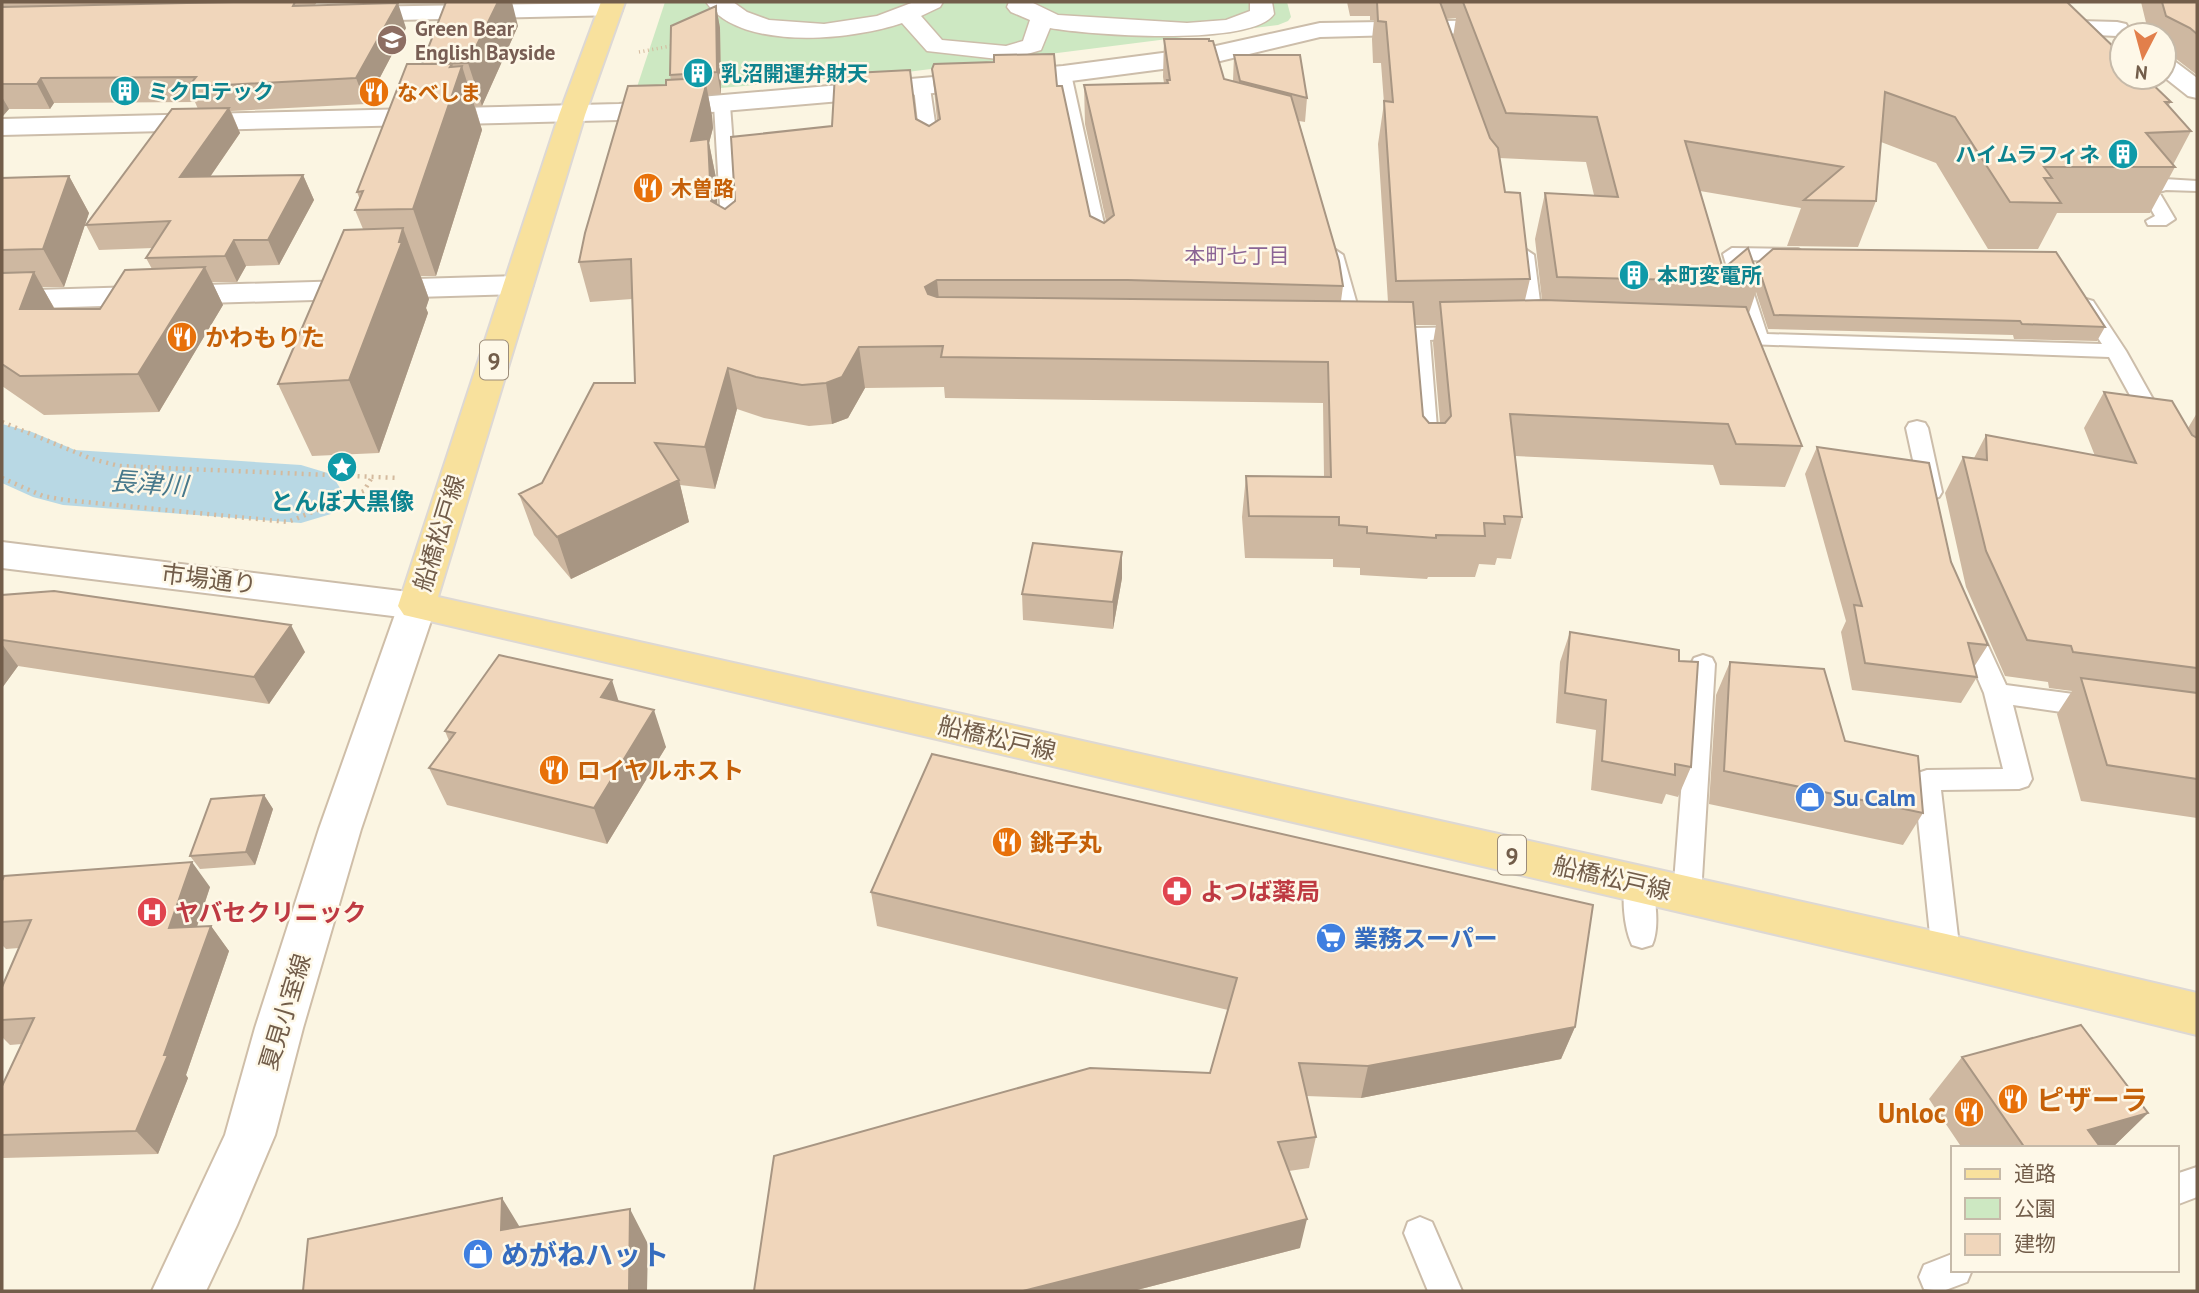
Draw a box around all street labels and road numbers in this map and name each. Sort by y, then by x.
road number: 9 [480,340,508,380]
street label: 船橋松戸線 [407,471,471,595]
street label: 市場通り [159,558,259,600]
street label: 船橋松戸線 [935,709,1059,767]
road number: 9 [1498,835,1526,874]
street label: 船橋松戸線 [1550,849,1674,907]
street label: 夏見小室線 [253,950,317,1074]

